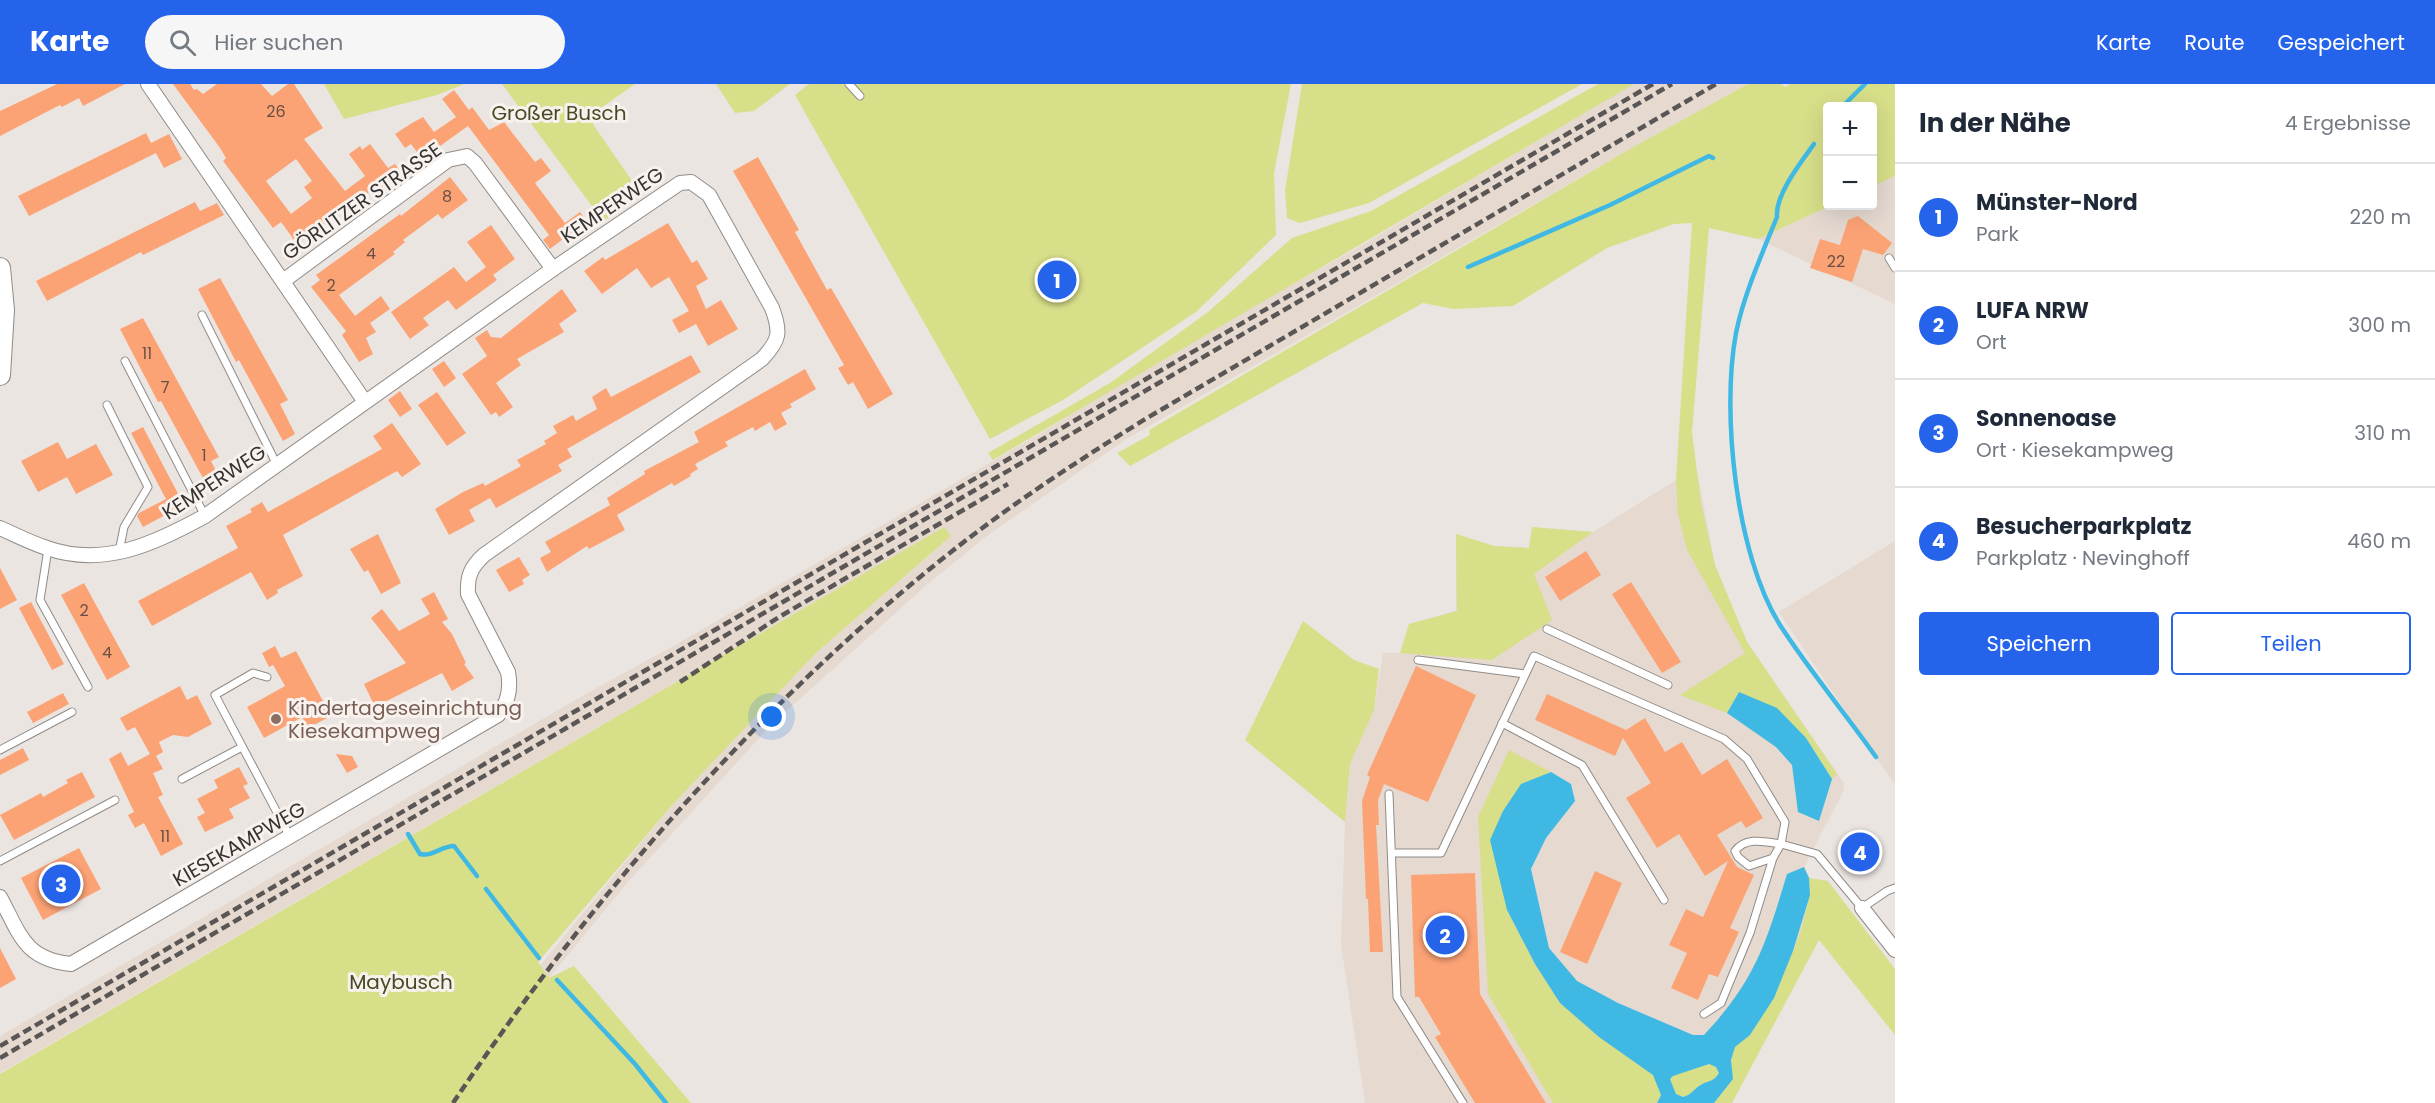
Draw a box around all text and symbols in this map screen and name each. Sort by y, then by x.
search box [145,15,565,69]
text: Karte [30,22,109,61]
icon: search [166,26,199,59]
text: Hier suchen [214,27,343,58]
text: Karte [2096,28,2151,57]
text: Route [2184,28,2245,57]
text: Gespeichert [2278,28,2405,57]
park label: Großer Busch [491,99,627,127]
house number: 26 [266,100,286,123]
map controls [1823,102,1877,210]
button: + [1823,102,1877,156]
text: In der Nähe [1919,105,2071,141]
text: 4 Ergebnisse [2285,109,2411,137]
street label: GÖRLITZER STRASSE [277,136,447,266]
button: − [1823,156,1877,210]
street label: KEMPERWEG [555,160,669,250]
house number: 8 [442,185,452,208]
text: Münster-Nord [1976,187,2138,218]
text: 1 [1935,203,1942,231]
text: 220 m [2350,203,2411,231]
text: Park [1976,220,2019,248]
house number: 4 [366,242,376,265]
house number: 22 [1827,250,1845,273]
pin: 1 [1038,258,1076,302]
house number: 2 [326,274,336,297]
text: LUFA NRW [1976,295,2089,326]
text: 2 [1933,311,1944,339]
text: 300 m [2348,311,2411,339]
text: Ort [1976,328,2006,356]
house number: 11 [142,342,152,365]
house number: 7 [161,376,170,399]
text: Sonnenoase [1976,403,2116,434]
text: 3 [1932,419,1945,447]
text: 310 m [2354,419,2411,447]
text: Ort · Kiesekampweg [1976,436,2174,464]
street label: KEMPERWEG [157,438,271,526]
house number: 1 [201,444,207,467]
text: Besucherparkplatz [1976,511,2191,542]
text: 4 [1932,527,1945,555]
text: 460 m [2347,527,2411,555]
text: Parkplatz · Nevinghoff [1976,544,2190,572]
house number: 2 [79,599,89,622]
button: Speichern [1919,612,2159,675]
button: Teilen [2171,612,2411,675]
house number: 4 [102,641,112,664]
place label: Kindertageseinrichtung Kiesekampweg [288,694,522,745]
your location [757,702,786,731]
marker: Kindertageseinrichtung Kiesekampweg [269,712,283,726]
street label: KIESEKAMPWEG [168,795,310,893]
house number: 11 [160,825,170,848]
pin: 4 [1840,830,1880,874]
pin: 3 [42,862,80,906]
pin: 2 [1426,912,1464,958]
park label: Maybusch [349,968,453,996]

